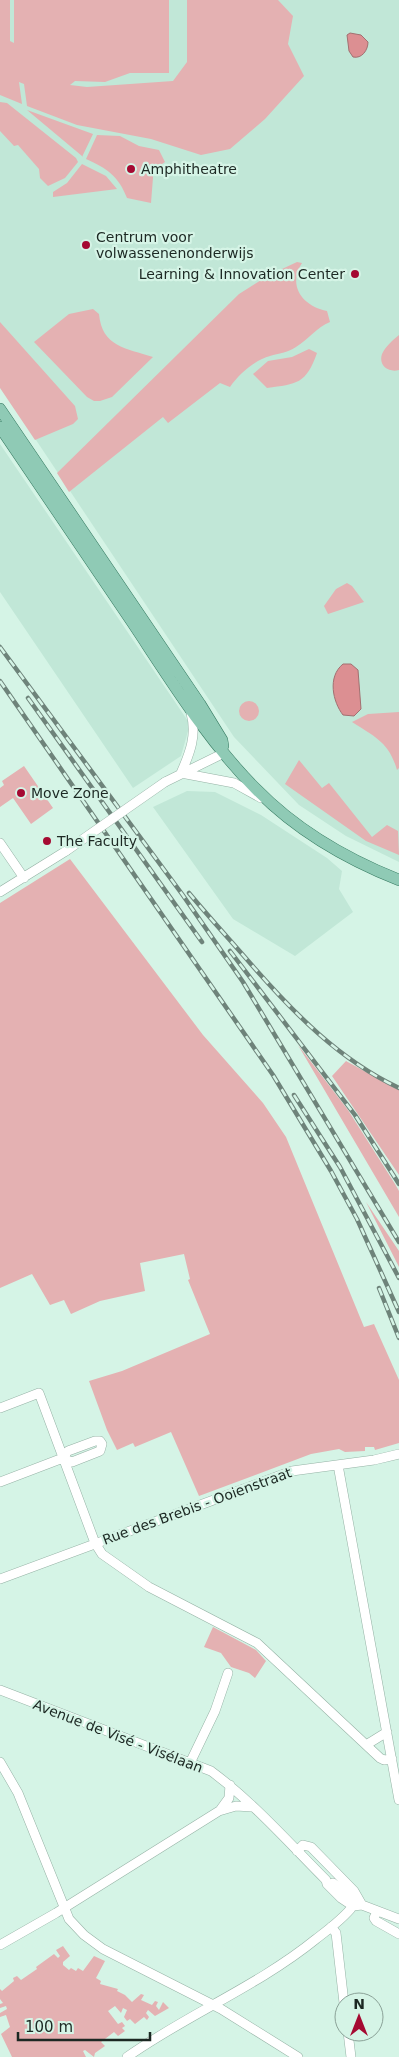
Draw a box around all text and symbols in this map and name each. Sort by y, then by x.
place label: Amphitheatre [141,161,237,177]
marker: Amphitheatre [125,163,137,175]
place label: Centrum voor volwassenenonderwijs [96,229,254,261]
marker: Centrum voor volwassenenonderwijs [80,239,92,251]
place label: Learning & Innovation Center [139,266,345,282]
marker: Learning & Innovation Center [349,268,361,280]
place label: Move Zone [31,785,109,801]
marker: Move Zone [15,787,27,799]
place label: The Faculty [56,833,137,849]
marker: The Faculty [41,835,53,847]
street label: Rue des Brebis - Ooienstraat [100,1464,294,1548]
street label: Avenue de Visé - Visélaan [31,1696,205,1776]
north arrow [334,1992,384,2042]
text: N [353,1996,365,2012]
scale bar [18,2010,150,2042]
text: 100 m [25,2018,73,2036]

